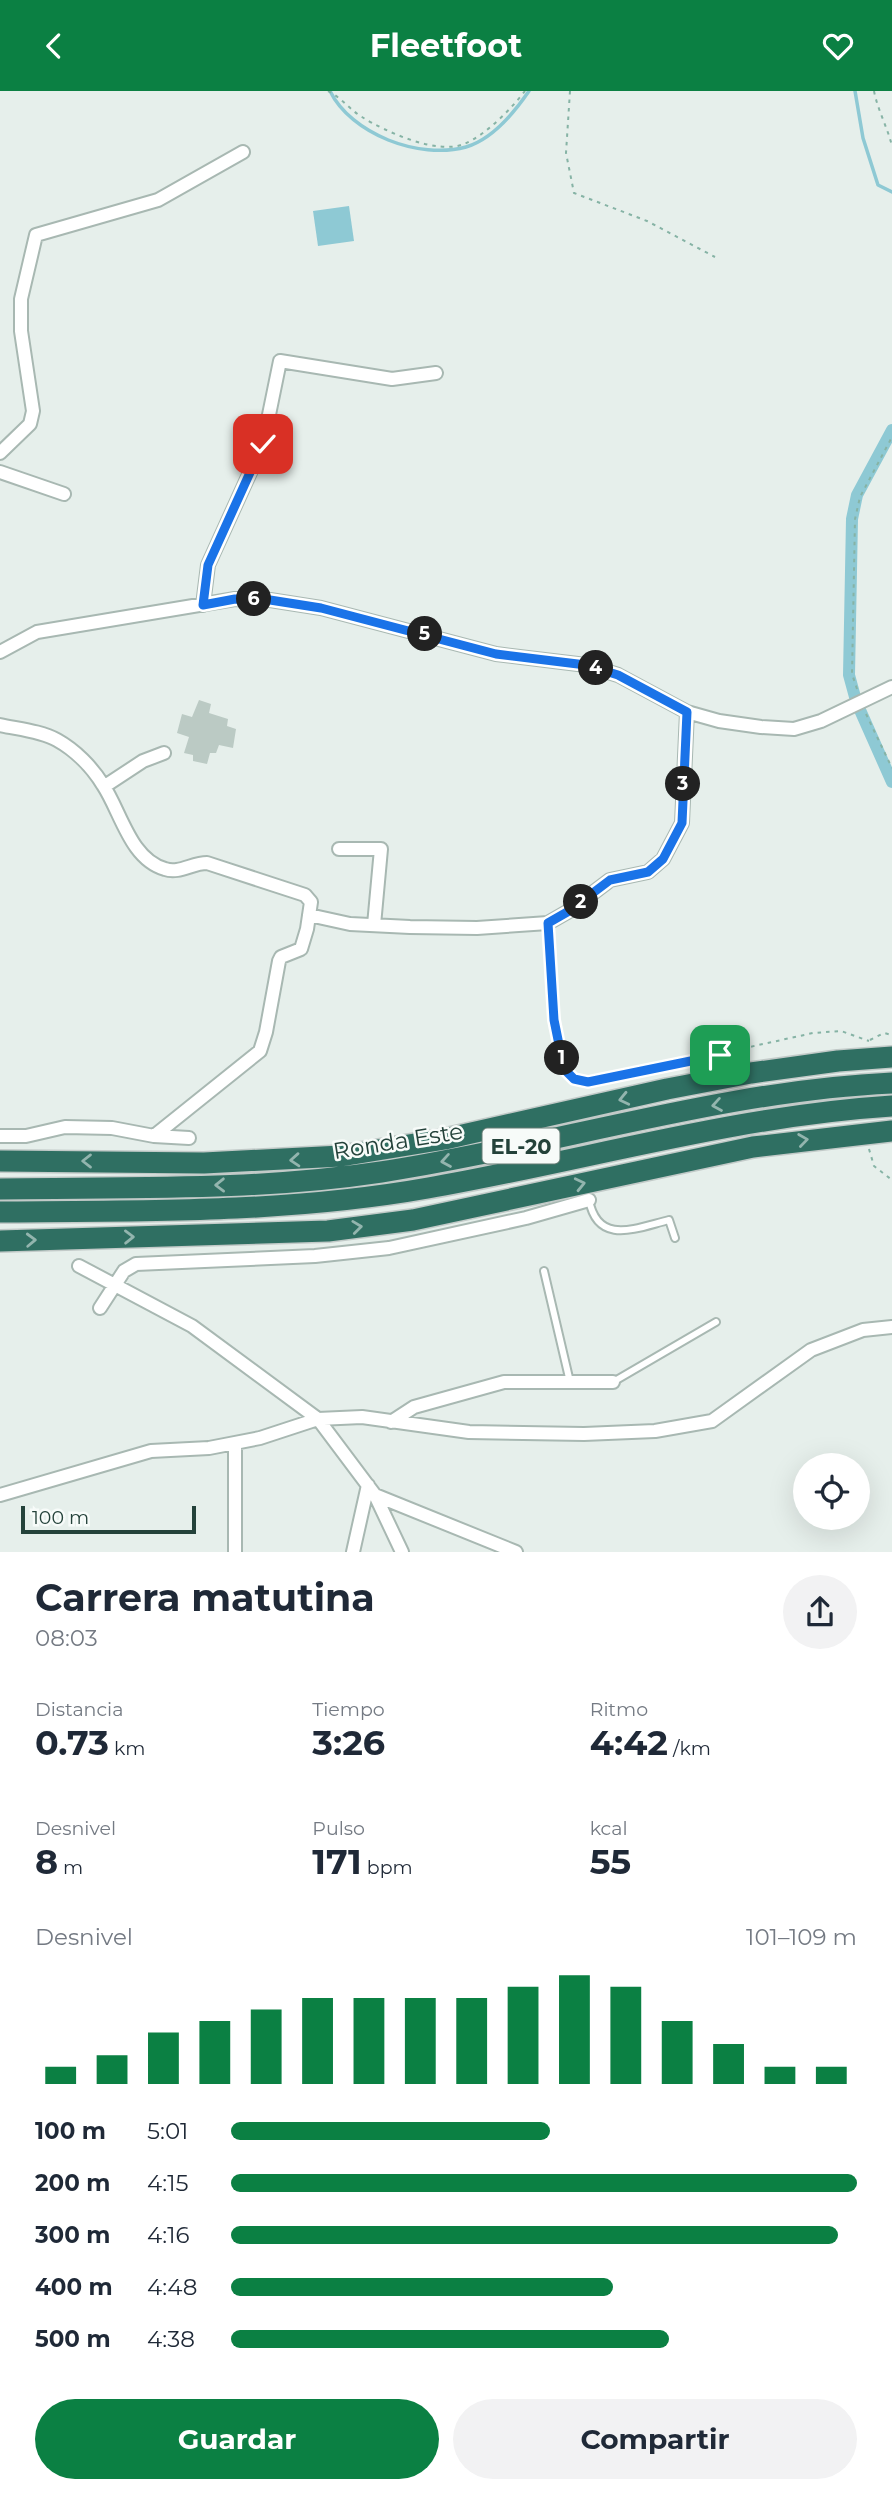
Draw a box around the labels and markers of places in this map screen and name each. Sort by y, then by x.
pin [233,414,293,474]
pin: 6 [236,581,272,617]
pin: 5 [408,617,442,651]
pin: 4 [578,651,614,685]
pin: 3 [666,767,700,801]
pin: 2 [564,885,598,919]
pin [690,1025,750,1085]
pin: 1 [544,1041,580,1075]

